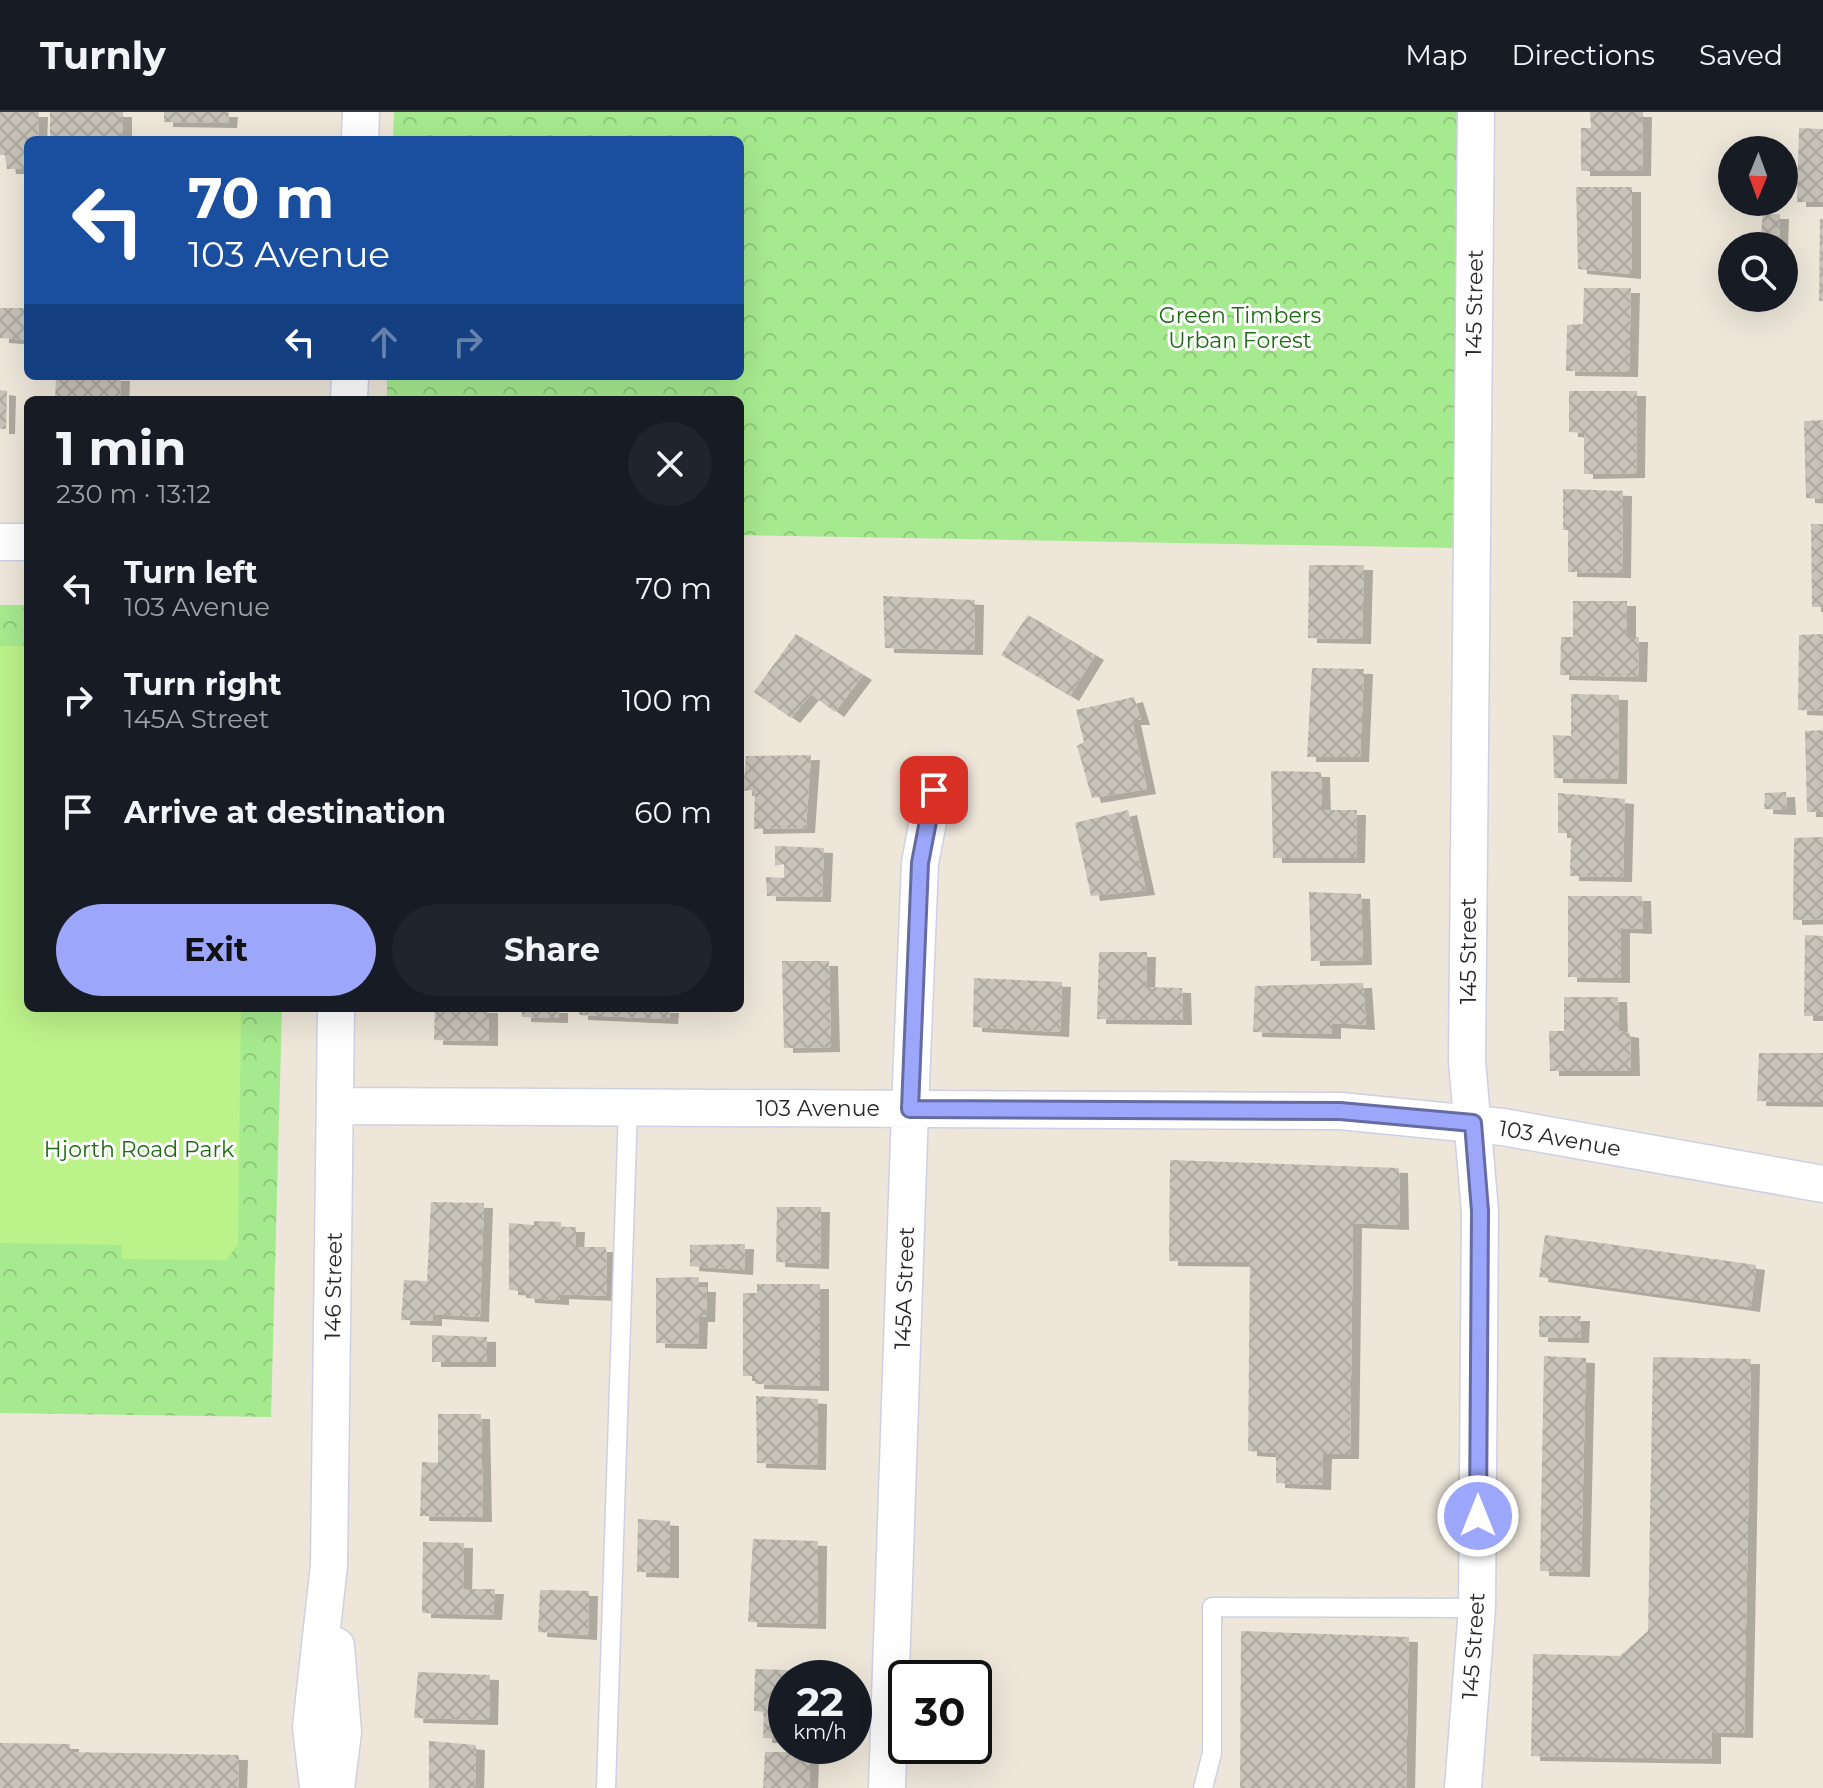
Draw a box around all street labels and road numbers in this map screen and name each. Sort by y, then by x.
street label: 145 Street [1460,249,1489,357]
street label: 145 Street [1455,897,1482,1005]
street label: 103 Avenue [756,1095,880,1122]
street label: 103 Avenue [1497,1114,1623,1163]
street label: 145A Street [889,1226,920,1350]
street label: 146 Street [319,1232,348,1340]
street label: 145 Street [1456,1592,1491,1700]

